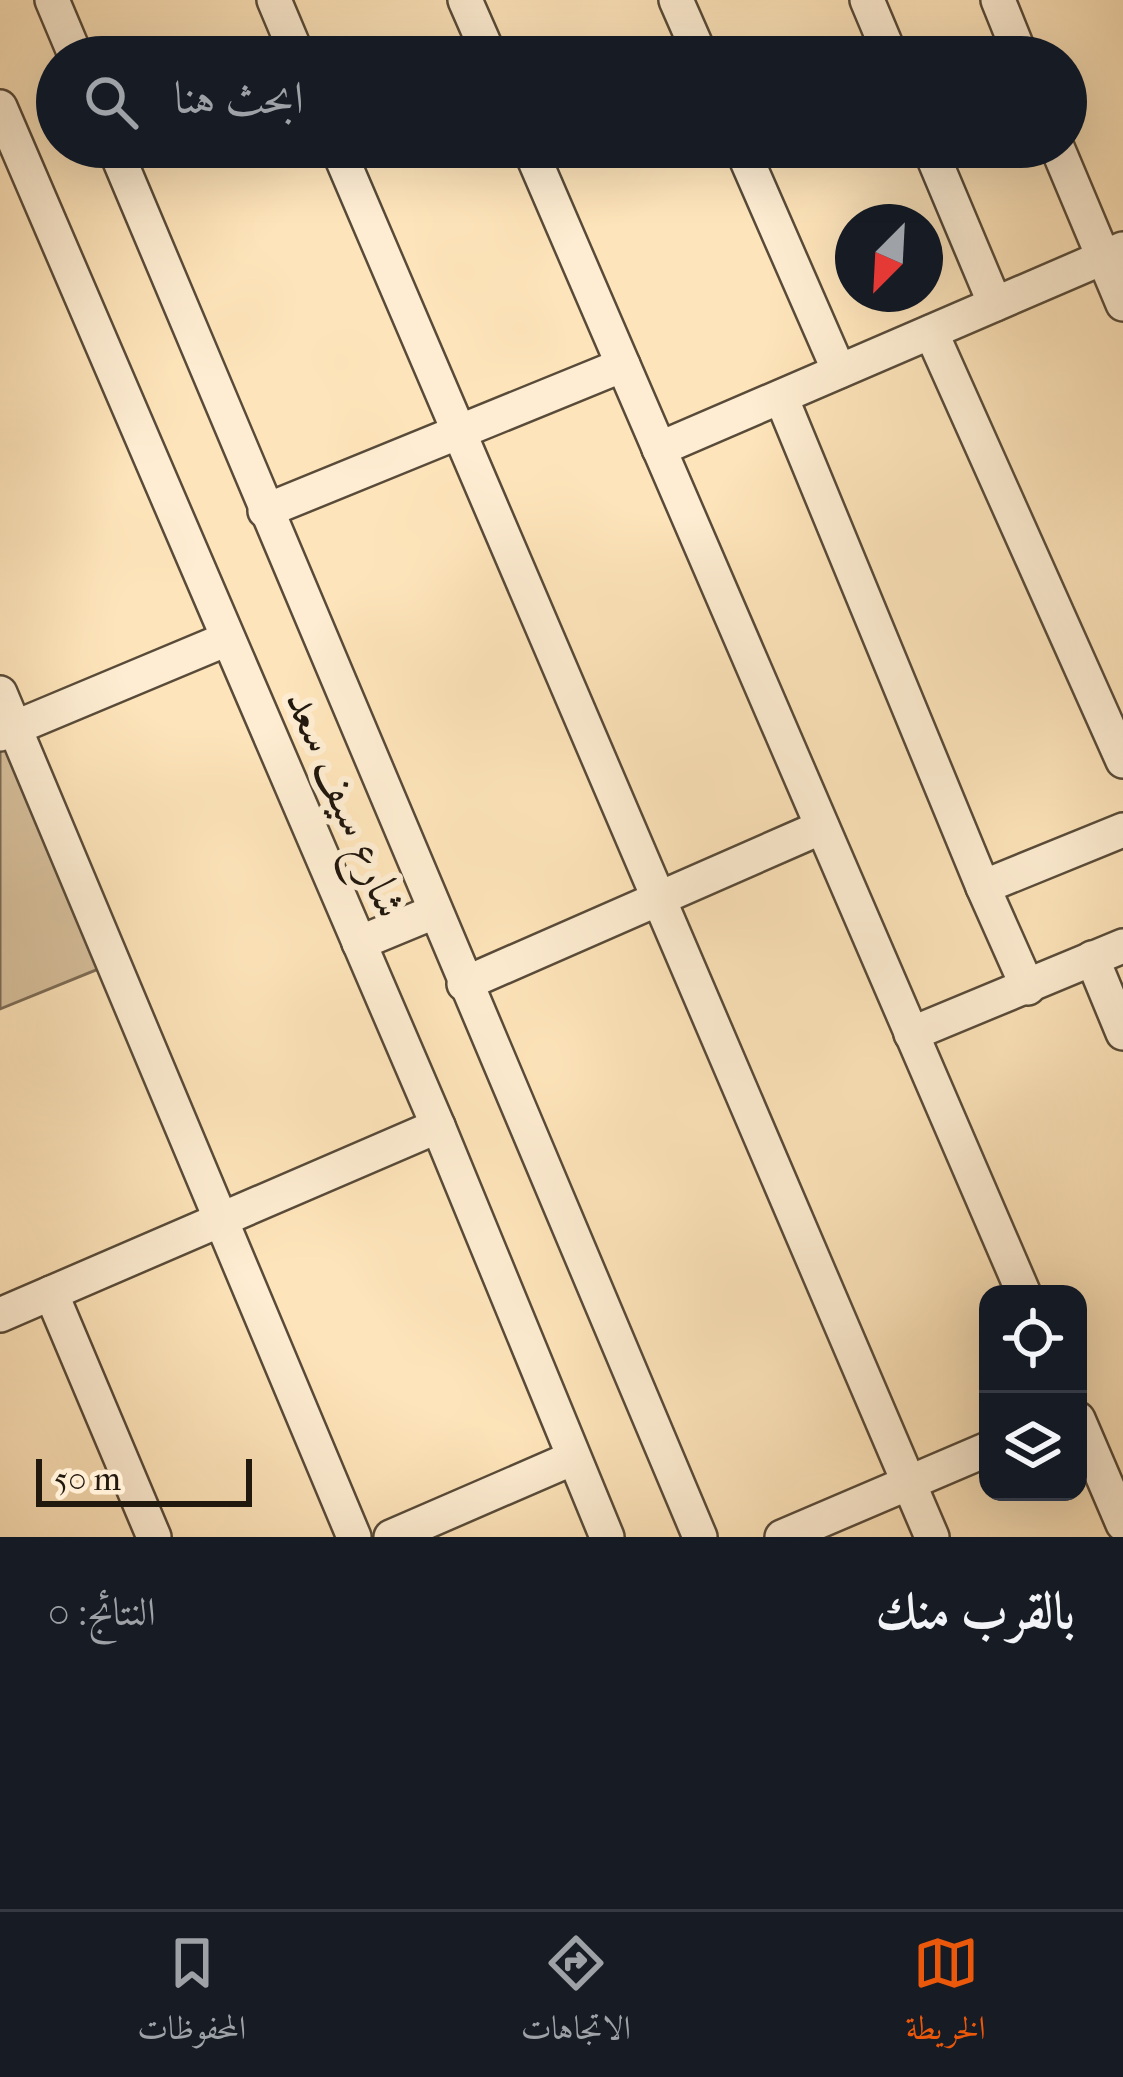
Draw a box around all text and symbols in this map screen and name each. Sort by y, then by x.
search box [36,36,1087,168]
icon: search [78,69,144,135]
text: ابحث هنا [174,72,304,125]
north arrow [835,204,943,312]
street label: شارع سيف سعد [265,682,417,929]
map controls [979,1285,1087,1501]
button: locate [979,1285,1087,1393]
button: layers [979,1393,1087,1501]
scale bar [36,1453,252,1506]
text: 50 m [54,1460,121,1499]
text: بالقرب منك [876,1581,1075,1641]
text: النتائج: 0 [48,1589,156,1635]
tab: المحفوظات [137,1930,246,2060]
tab: الاتجاهات [521,1930,631,2060]
tab: الخريطة [905,1930,986,2060]

